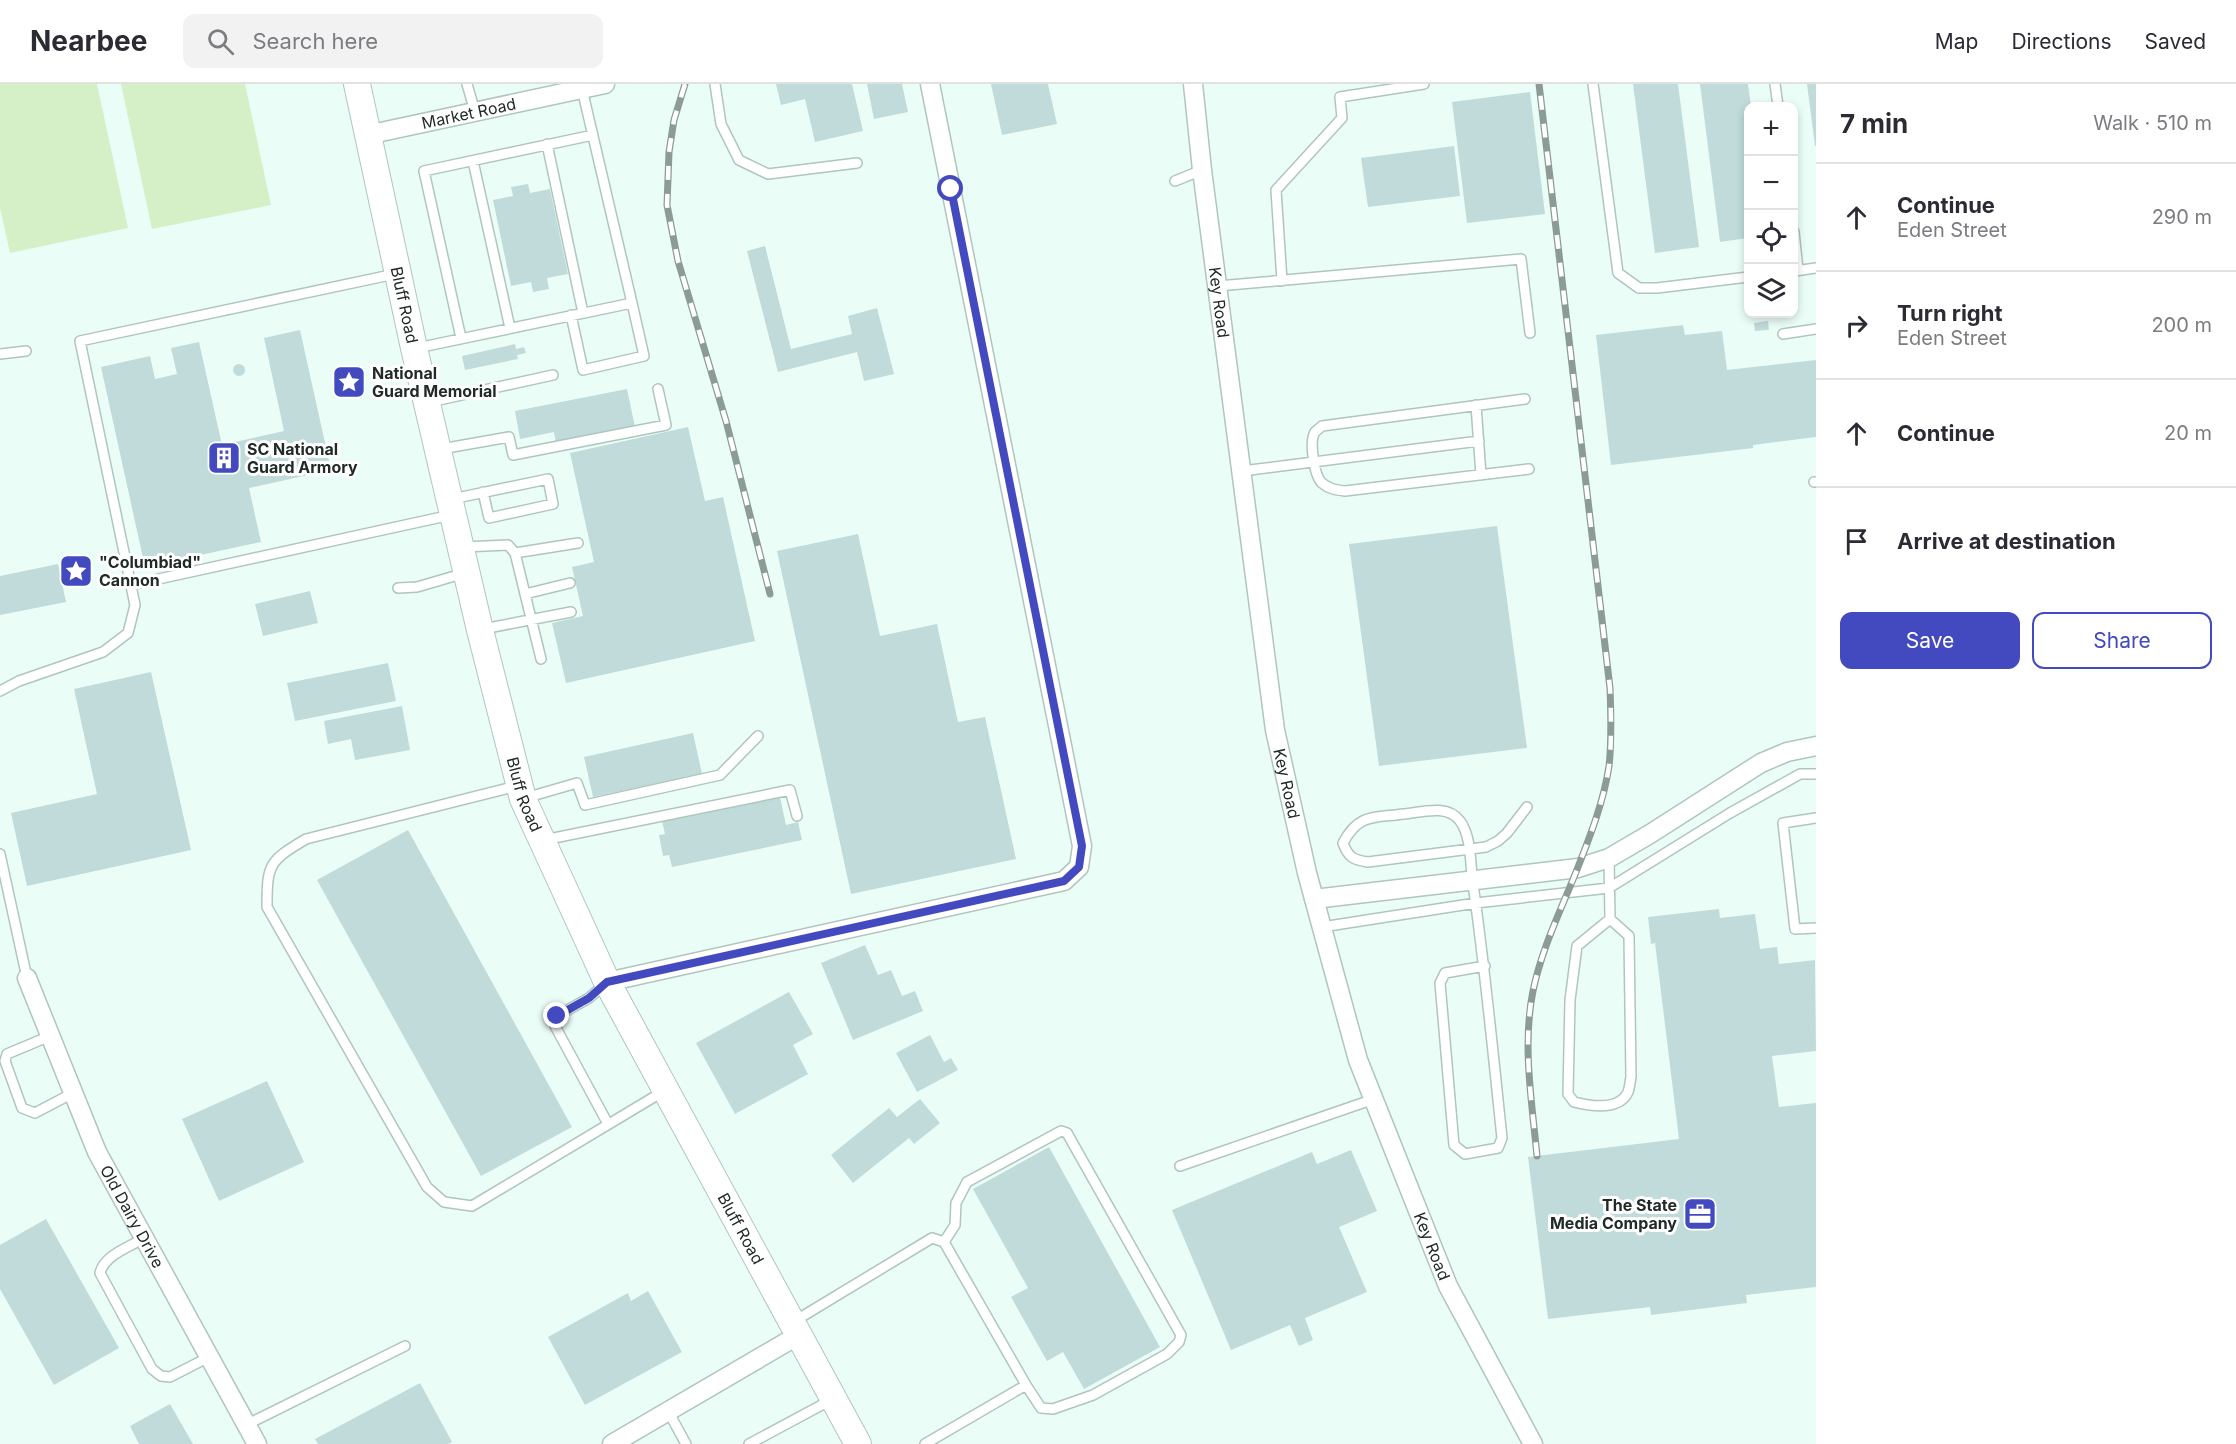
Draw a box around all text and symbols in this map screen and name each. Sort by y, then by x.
search box [183,14,603,68]
text: Nearbee [30,24,147,58]
icon: search [204,25,237,58]
text: Search here [252,28,378,54]
text: Map [1935,29,1978,54]
text: Directions [2011,29,2112,54]
text: Saved [2145,29,2206,54]
street label: Market Road [420,93,518,133]
map controls [1744,102,1798,318]
button: + [1744,102,1798,156]
text: 7 min [1840,108,1908,139]
text: Walk · 510 m [2093,111,2212,135]
button: − [1744,156,1798,210]
route start [937,175,963,201]
text: Continue [1897,192,1995,218]
icon: ahead [1840,201,1873,234]
text: 290 m [2152,205,2212,229]
button: locate [1744,210,1798,264]
text: Eden Street [1897,218,2007,242]
button: layers [1744,264,1798,318]
street label: Bluff Road [387,265,423,345]
street label: Key Road [1205,266,1234,339]
text: Turn right [1897,300,2003,326]
icon: right [1840,309,1873,342]
text: 200 m [2151,313,2212,337]
text: Eden Street [1897,326,2007,350]
place label: National Guard Memorial [372,363,497,401]
place icon: National Guard Memorial [331,364,367,400]
icon: ahead [1840,417,1873,450]
text: Continue [1897,420,1995,446]
text: 20 m [2164,421,2212,445]
place label: SC National Guard Armory [247,439,358,477]
building icon: SC National Guard Armory [206,440,242,476]
icon: arrive [1840,525,1873,558]
text: Arrive at destination [1897,528,2116,554]
place label: "Columbiad" Cannon [99,552,201,590]
place icon: "Columbiad" Cannon [58,553,94,589]
button: Save [1840,612,2020,669]
button: Share [2032,612,2212,669]
street label: Key Road [1269,747,1305,820]
street label: Bluff Road [503,755,547,835]
route end [543,1002,569,1028]
street label: Old Dairy Drive [96,1161,169,1271]
street label: Bluff Road [713,1189,768,1268]
place label: The State Media Company [1550,1195,1677,1233]
office icon: The State Media Company [1682,1196,1718,1232]
street label: Key Road [1410,1209,1455,1283]

